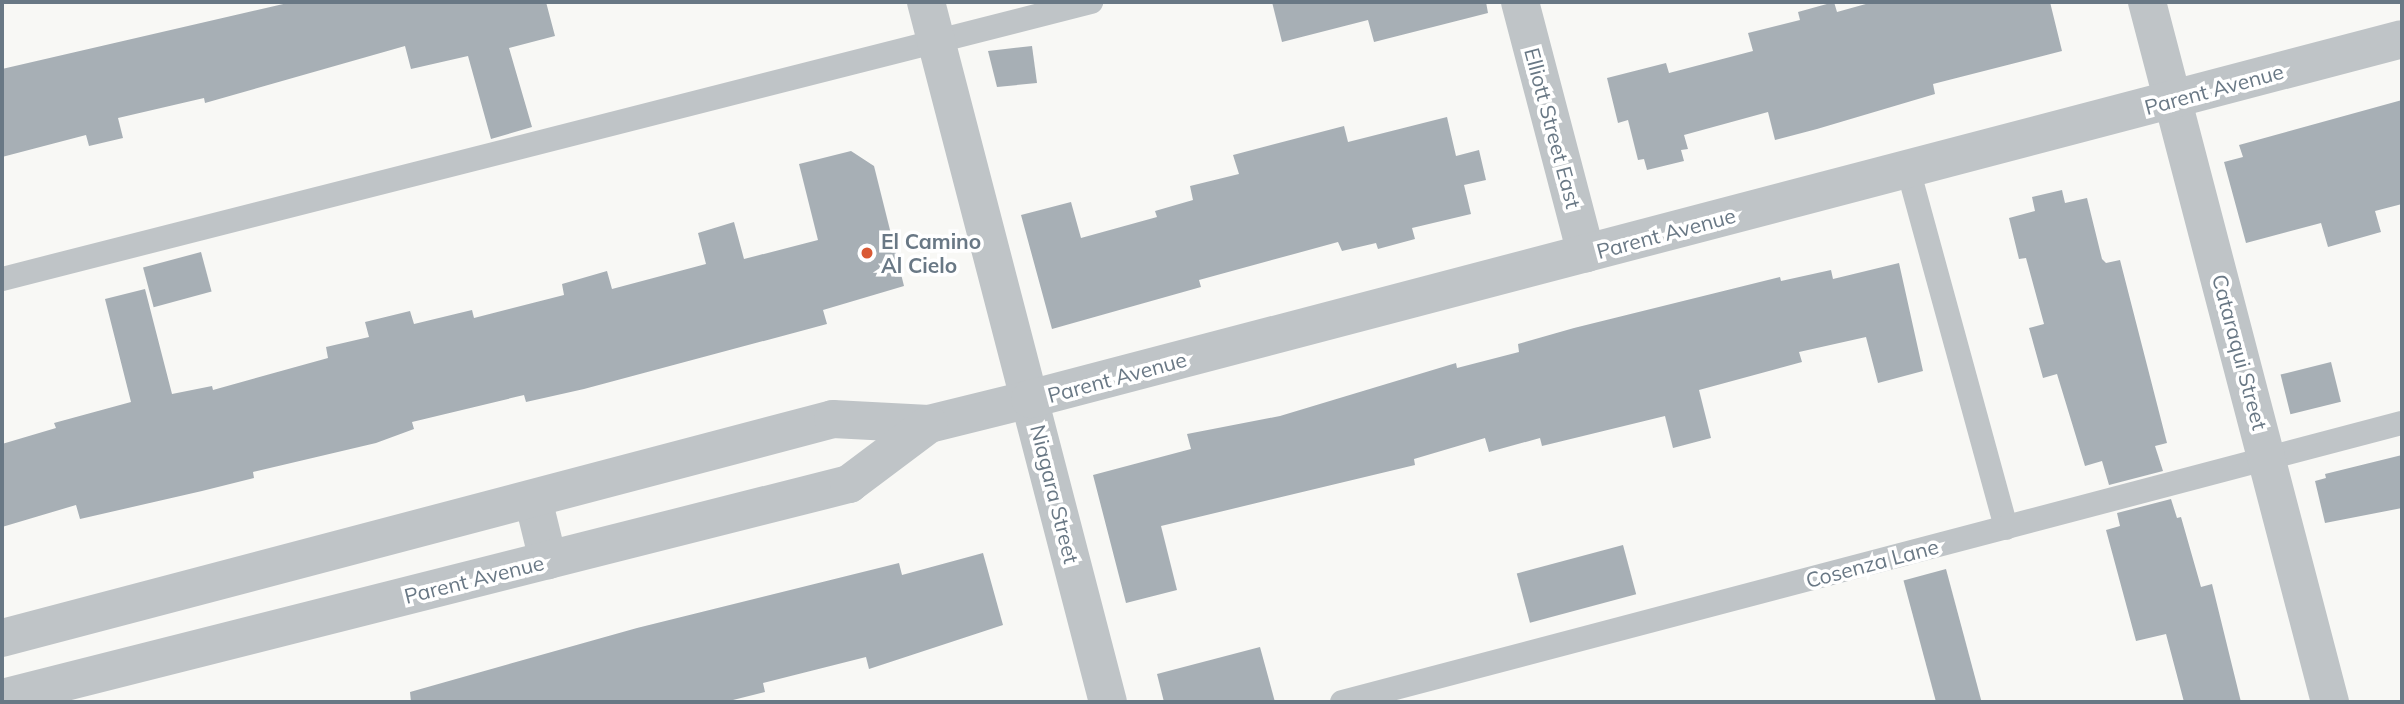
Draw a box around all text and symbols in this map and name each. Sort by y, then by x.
street label: Elliott Street East [1519,45,1587,211]
street label: Parent Avenue [2142,58,2286,120]
street label: Parent Avenue [1594,202,1738,264]
place label: El Camino Al Cielo [881,228,981,278]
marker: El Camino Al Cielo [859,245,875,261]
street label: Cataraqui Street [2207,271,2273,433]
street label: Parent Avenue [1045,346,1189,408]
street label: Niagara Street [1026,422,1084,566]
street label: Cosenza Lane [1803,533,1941,593]
street label: Parent Avenue [402,549,546,609]

